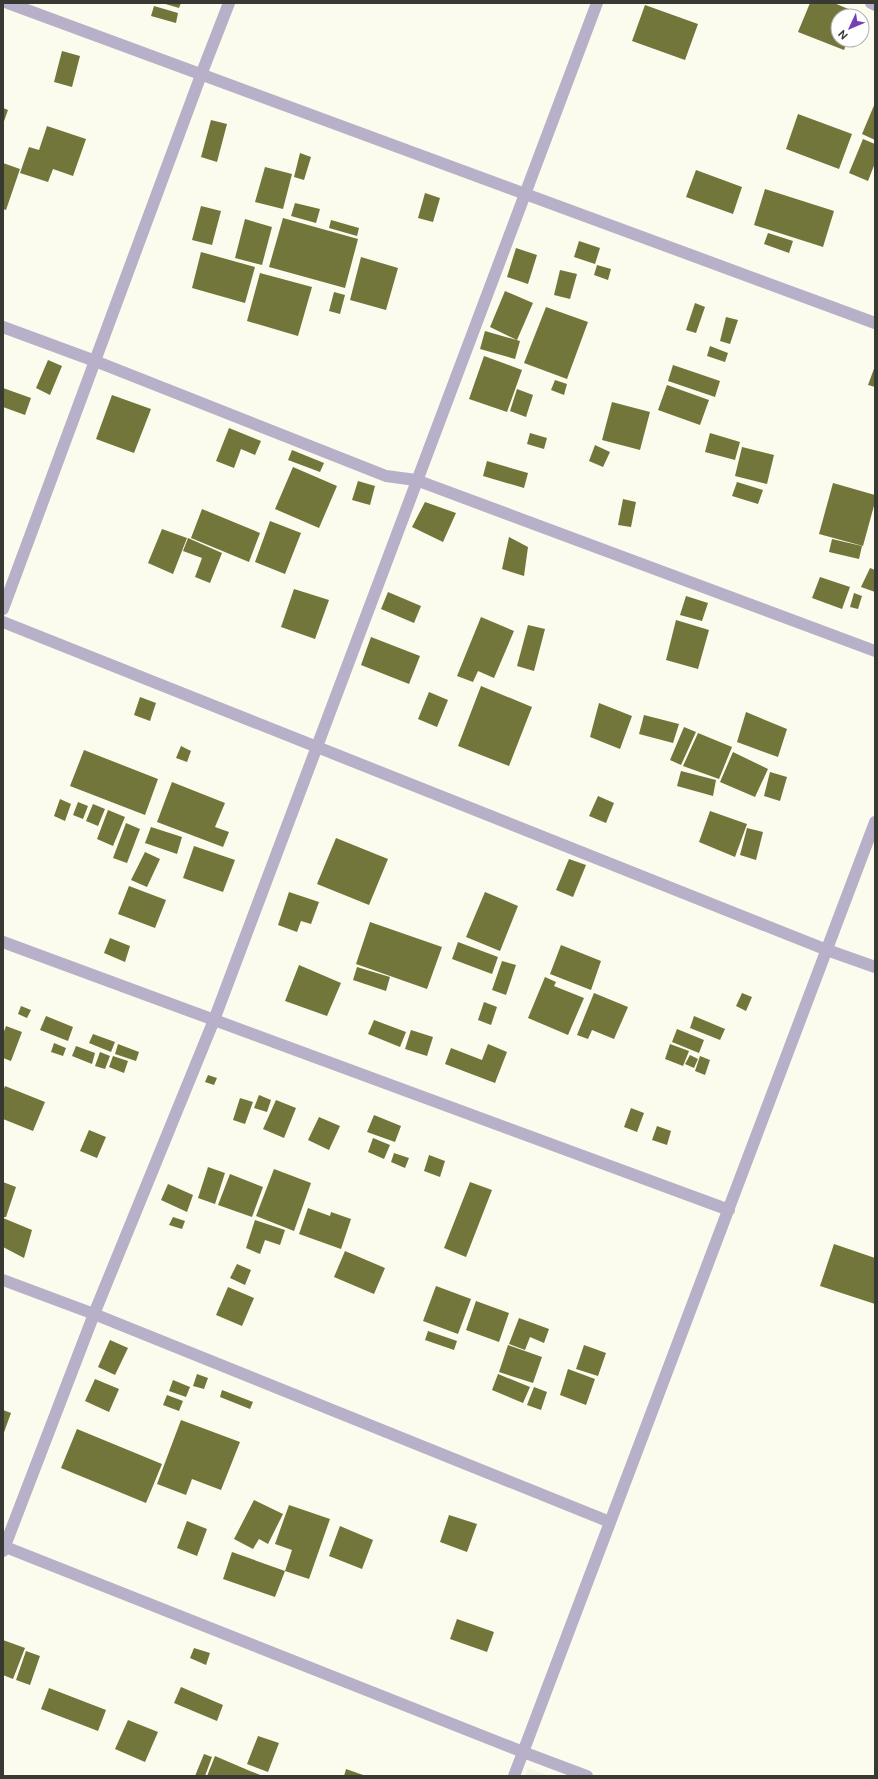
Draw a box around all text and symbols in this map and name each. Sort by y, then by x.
north arrow [830,8,870,48]
text: N [835,27,851,43]

